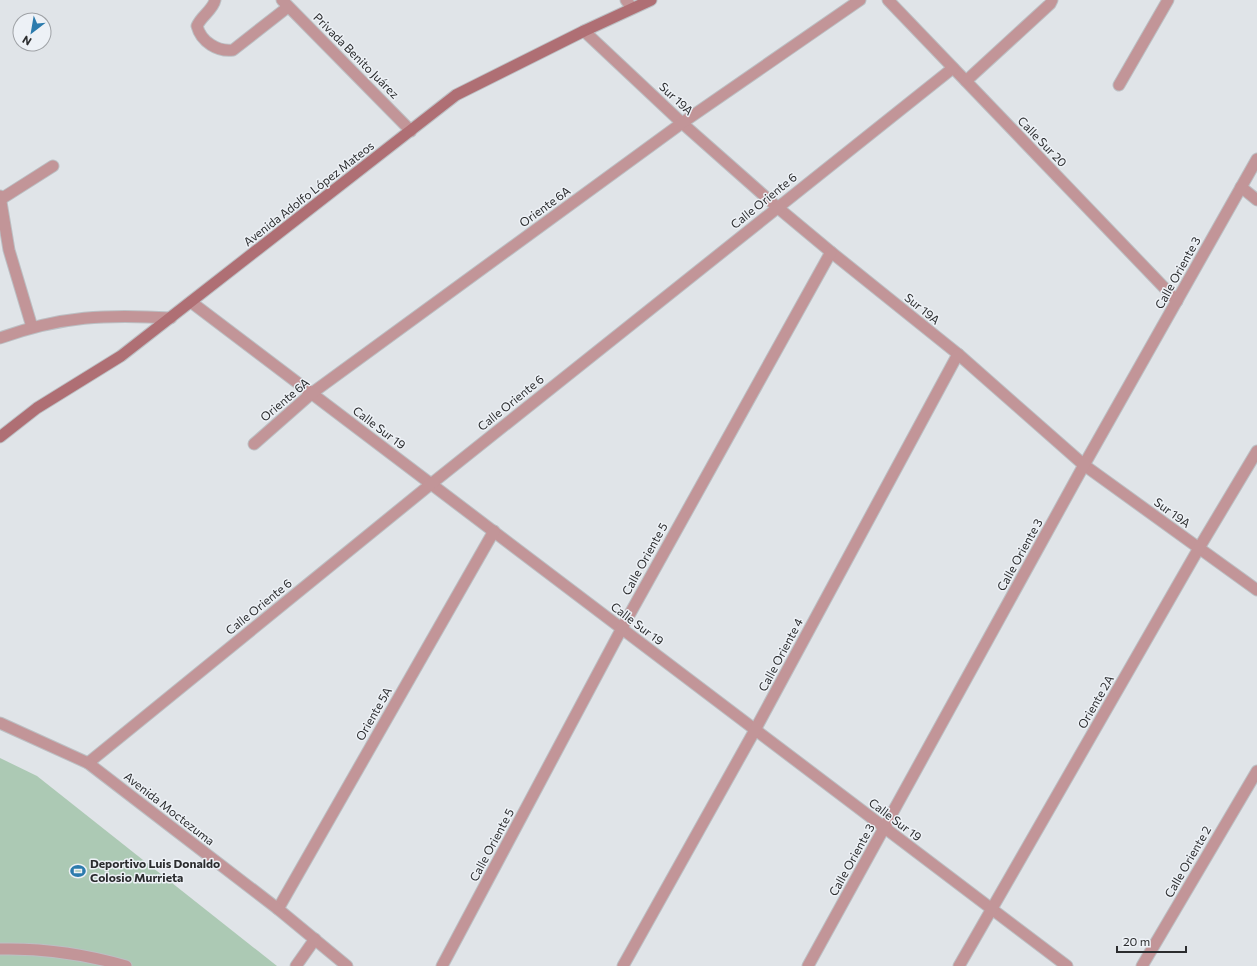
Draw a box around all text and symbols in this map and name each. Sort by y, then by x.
street label: Privada Benito Juárez [310,10,402,102]
north arrow [12,12,52,52]
text: N [20,33,33,49]
street label: Sur 19A [657,79,697,117]
street label: Calle Sur 20 [1015,113,1070,169]
street label: Avenida Adolfo López Mateos [240,138,376,249]
street label: Calle Oriente 6 [728,169,799,231]
street label: Oriente 6A [516,183,573,229]
street label: Calle Oriente 3 [1152,234,1203,311]
street label: Sur 19A [902,290,943,327]
street label: Calle Oriente 6 [475,371,546,433]
street label: Oriente 6A [257,375,312,424]
street label: Calle Sur 19 [350,403,409,452]
street label: Sur 19A [1152,494,1193,530]
street label: Calle Oriente 3 [994,516,1045,593]
street label: Calle Oriente 5 [618,520,670,597]
street label: Calle Oriente 6 [223,575,294,637]
street label: Calle Sur 19 [608,599,667,648]
street label: Calle Oriente 4 [755,616,805,693]
street label: Oriente 2A [1074,672,1116,731]
street label: Oriente 5A [352,684,394,743]
street label: Avenida Moctezuma [122,769,218,848]
street label: Calle Sur 19 [866,795,925,844]
street label: Calle Oriente 5 [466,806,516,883]
street label: Calle Oriente 3 [826,821,877,898]
street label: Calle Oriente 2 [1161,823,1213,900]
place label: Deportivo Luis Donaldo Colosio Murrieta [90,856,220,884]
sports icon: Deportivo Luis Donaldo Colosio Murrieta [69,862,87,880]
scale bar [1117,928,1186,954]
text: 20 m [1123,934,1150,948]

